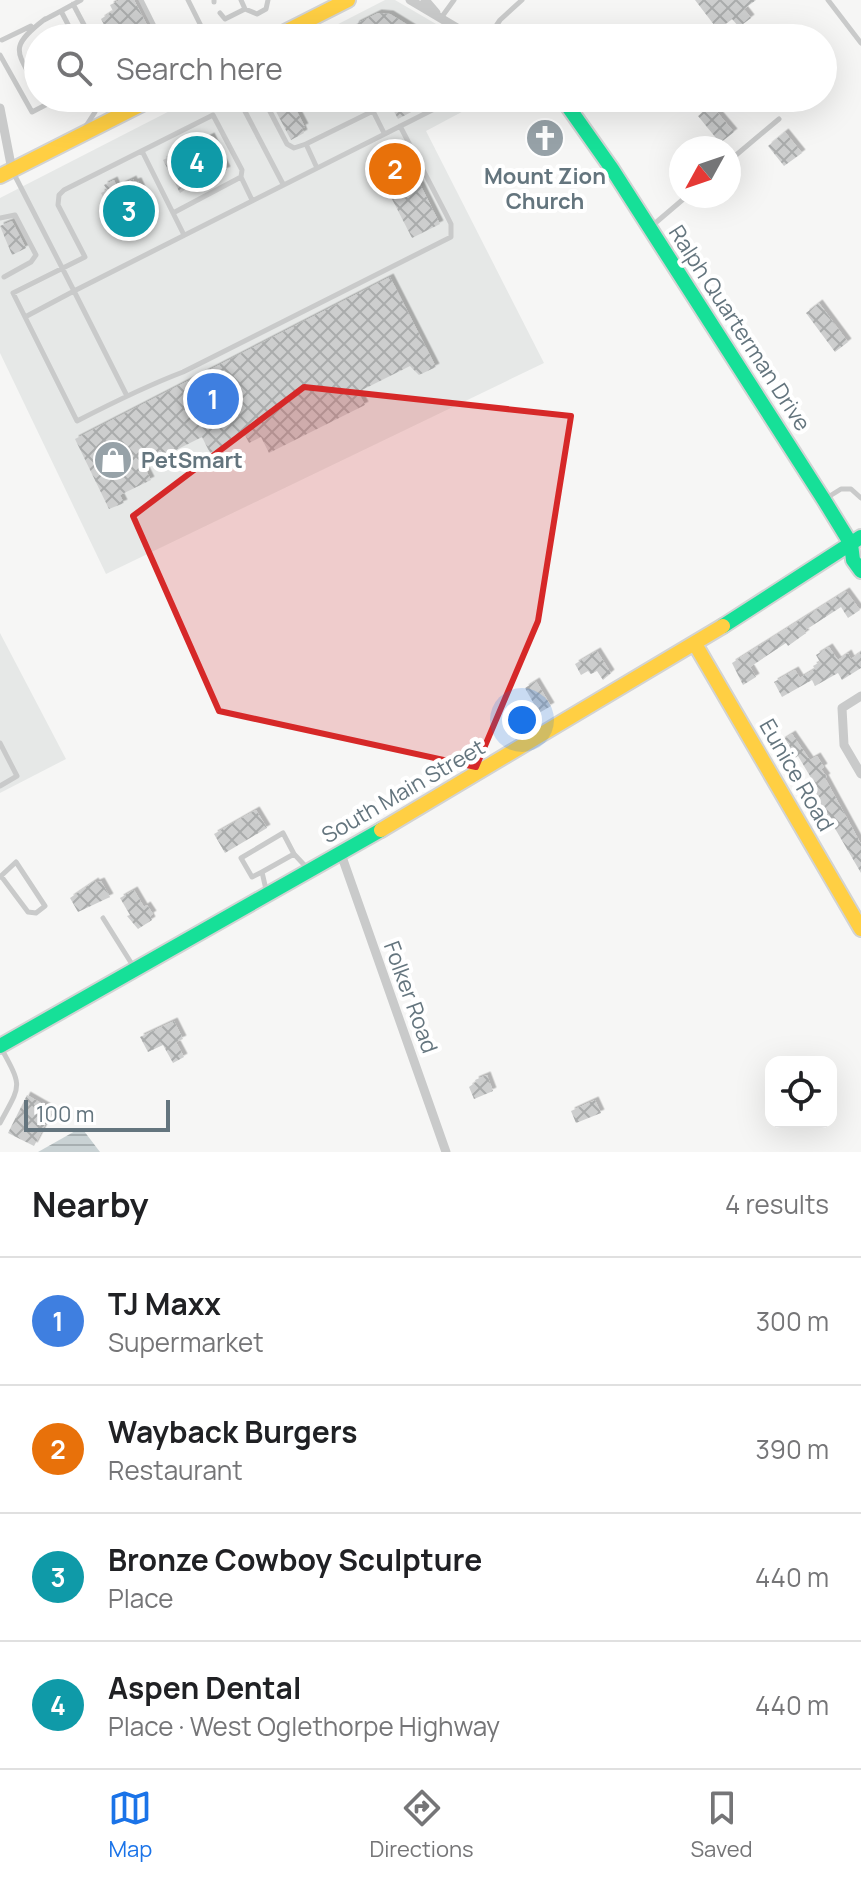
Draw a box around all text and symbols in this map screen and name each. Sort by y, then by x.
search box [24,24,837,112]
icon: search [52,46,96,90]
text: Search here [116,48,283,89]
church icon: Mount Zion Church [524,117,566,159]
pin: 4 [171,132,223,192]
north arrow [669,136,741,208]
pin: 2 [369,139,421,199]
place label: Mount Zion Church [484,161,606,216]
pin: 3 [103,181,155,241]
street label: Ralph Quarterman Drive [662,219,818,437]
pin: 1 [187,369,239,429]
shop icon: PetSmart [92,439,134,481]
place label: PetSmart [141,445,243,475]
your location [502,700,542,740]
street label: Eunice Road [753,713,841,837]
street label: South Main Street [316,732,490,850]
street label: Folker Road [377,937,445,1057]
map controls [765,1056,837,1128]
button: locate [765,1056,837,1128]
scale bar [24,1096,170,1132]
text: 100 m [36,1099,94,1129]
text: Nearby [32,1181,148,1227]
text: 4 results [725,1186,829,1222]
text: TJ Maxx [108,1283,221,1324]
text: 1 [52,1303,64,1339]
text: 300 m [756,1303,829,1339]
text: Supermarket [108,1324,264,1360]
text: Wayback Burgers [108,1411,357,1452]
text: 2 [50,1431,66,1467]
text: 390 m [755,1431,829,1467]
text: Restaurant [108,1452,243,1488]
text: Bronze Cowboy Sculpture [108,1539,482,1580]
text: 3 [50,1559,66,1595]
text: 440 m [755,1559,829,1595]
text: Place [108,1580,173,1616]
text: Aspen Dental [108,1667,301,1708]
text: 4 [50,1687,66,1723]
text: 440 m [755,1687,829,1723]
text: Place · West Oglethorpe Highway [108,1708,500,1744]
tab: Map [108,1786,152,1864]
tab: Directions [369,1786,474,1864]
tab: Saved [691,1786,753,1864]

